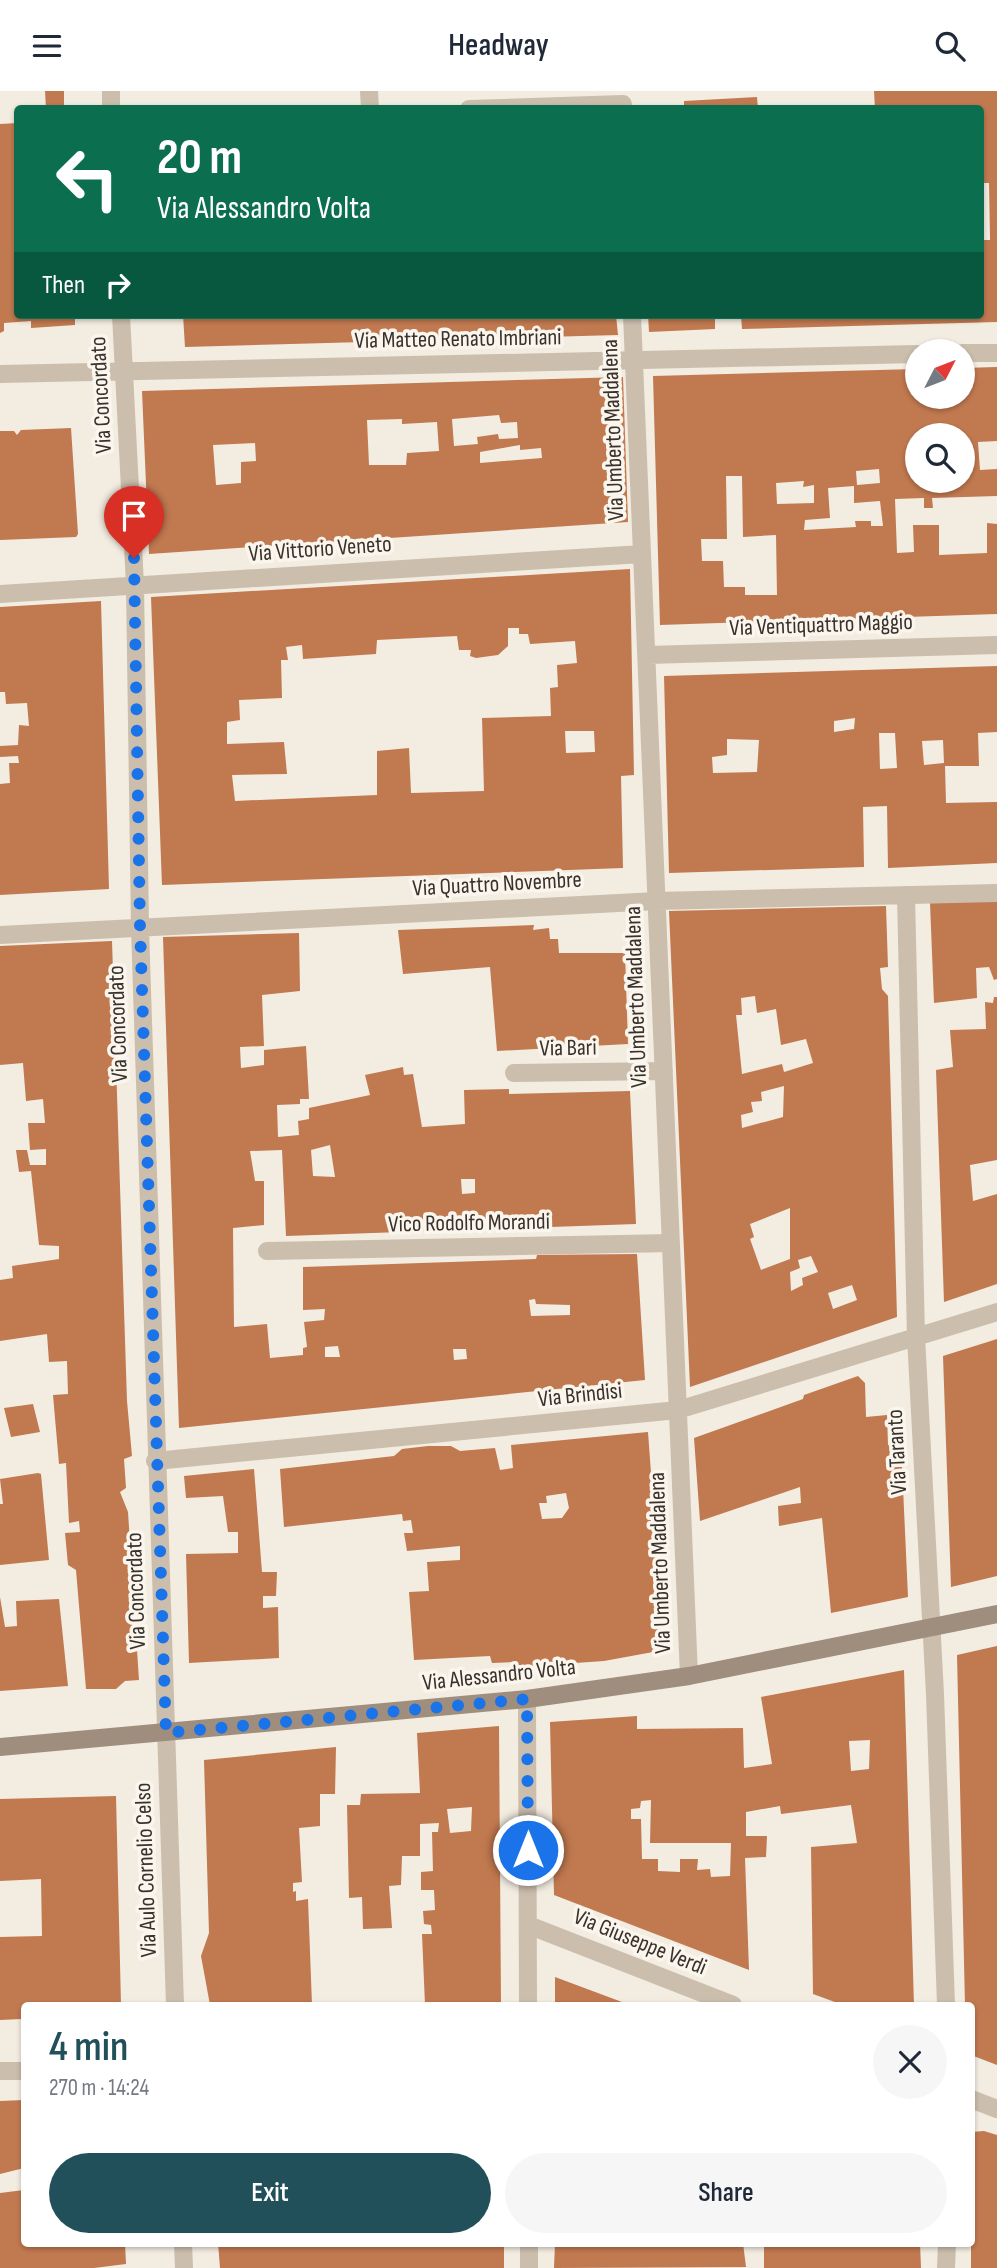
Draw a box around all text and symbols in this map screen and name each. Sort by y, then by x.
text: Headway [448,26,549,65]
icon: menu [28,27,66,65]
icon: search [931,27,969,65]
text: 20 m [157,129,242,188]
icon: left [42,133,133,224]
text: Via Alessandro Volta [157,189,371,228]
icon: right [99,266,137,304]
text: Then [42,270,85,301]
street label: Via Matteo Renato Imbriani [354,323,562,355]
street label: Via Concordato [84,336,118,454]
street label: Via Umberto Maddalena [596,339,630,521]
north arrow [905,339,975,409]
map controls [905,339,975,493]
button: search [905,423,975,493]
pin [104,486,164,558]
icon: arrive [115,497,153,535]
street label: Via Vittorio Veneto [247,530,393,568]
street label: Via Ventiquattro Maggio [729,608,913,642]
street label: Via Quattro Novembre [412,866,582,902]
street label: Via Umberto Maddalena [619,906,653,1088]
street label: Via Concordato [102,965,134,1083]
street label: Via Bari [539,1034,597,1062]
street label: Vico Rodolfo Morandi [388,1208,550,1238]
street label: Via Brindisi [537,1377,623,1413]
street label: Via Taranto [881,1409,913,1495]
street label: Via Umberto Maddalena [643,1472,677,1654]
street label: Via Concordato [120,1532,152,1650]
street label: Via Alessandro Volta [421,1653,577,1697]
street label: Via Aulo Cornelio Celso [129,1782,163,1958]
position arrow [491,1813,565,1887]
street label: Via Giuseppe Verdi [569,1903,711,1981]
text: 4 min [49,2022,128,2073]
button: close [873,2025,947,2099]
text: 270 m · 14:24 [49,2074,149,2102]
button: Exit [49,2153,491,2233]
button: Share [505,2153,947,2233]

